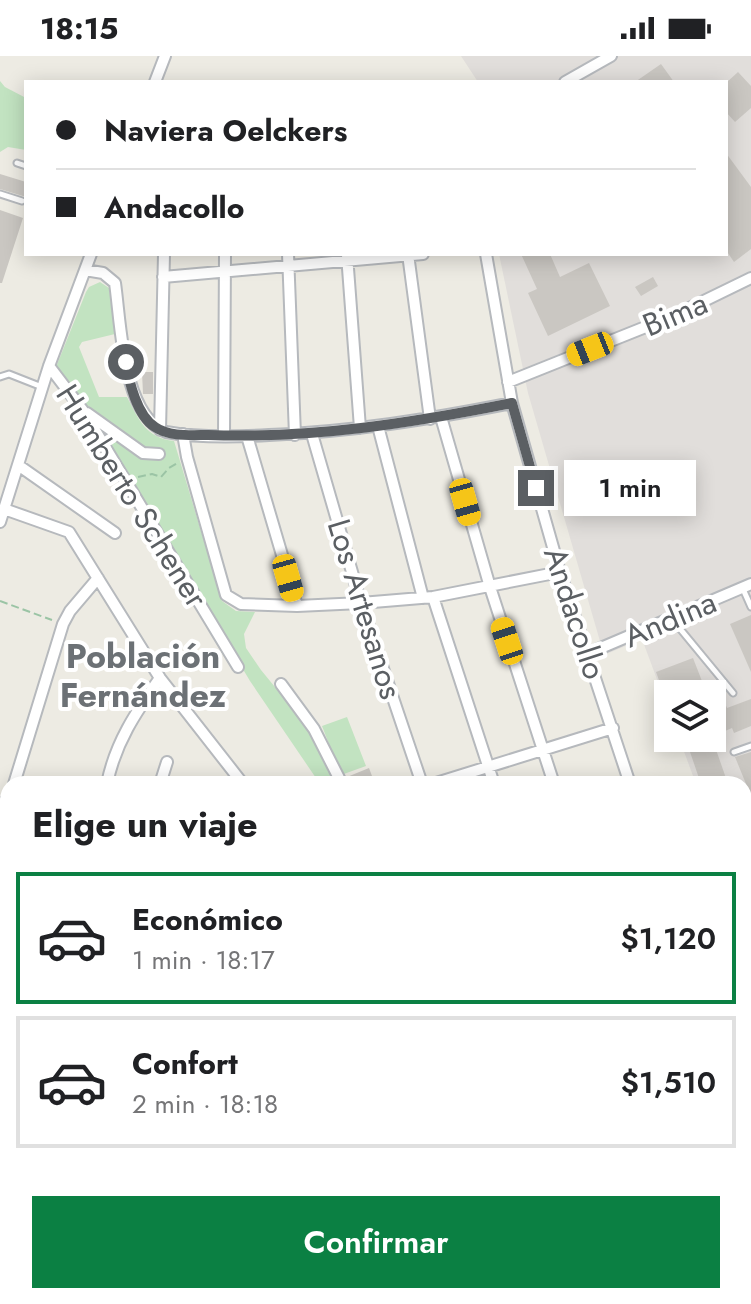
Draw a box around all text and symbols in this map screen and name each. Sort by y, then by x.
text: 18:15 [40,7,118,50]
text: Naviera Oelckers [104,109,347,152]
text: Andacollo [104,186,244,229]
street label: Bima [635,280,715,348]
car [563,329,617,369]
route start [108,344,144,380]
street label: Humberto Schener [45,375,219,617]
callout: 1 min [564,460,696,516]
text: 1 min [598,469,662,507]
route end [518,470,554,506]
car [447,476,483,528]
street label: Los Artesanos [316,513,414,705]
street label: Andacollo [532,541,618,685]
car [270,552,306,604]
street label: Andina [617,579,723,659]
car [488,614,526,668]
district label: Población Fernández [60,632,227,720]
map controls [654,680,726,752]
button: layers [654,680,726,752]
text: Elige un viaje [32,798,258,850]
text: Económico [132,898,283,941]
icon: car [36,902,108,974]
text: $1,120 [621,917,716,960]
text: 1 min · 18:17 [132,941,275,979]
text: Confort [132,1042,238,1085]
icon: car [36,1046,108,1118]
text: $1,510 [621,1061,716,1104]
text: 2 min · 18:18 [132,1085,278,1123]
button: Confirmar [32,1196,720,1288]

